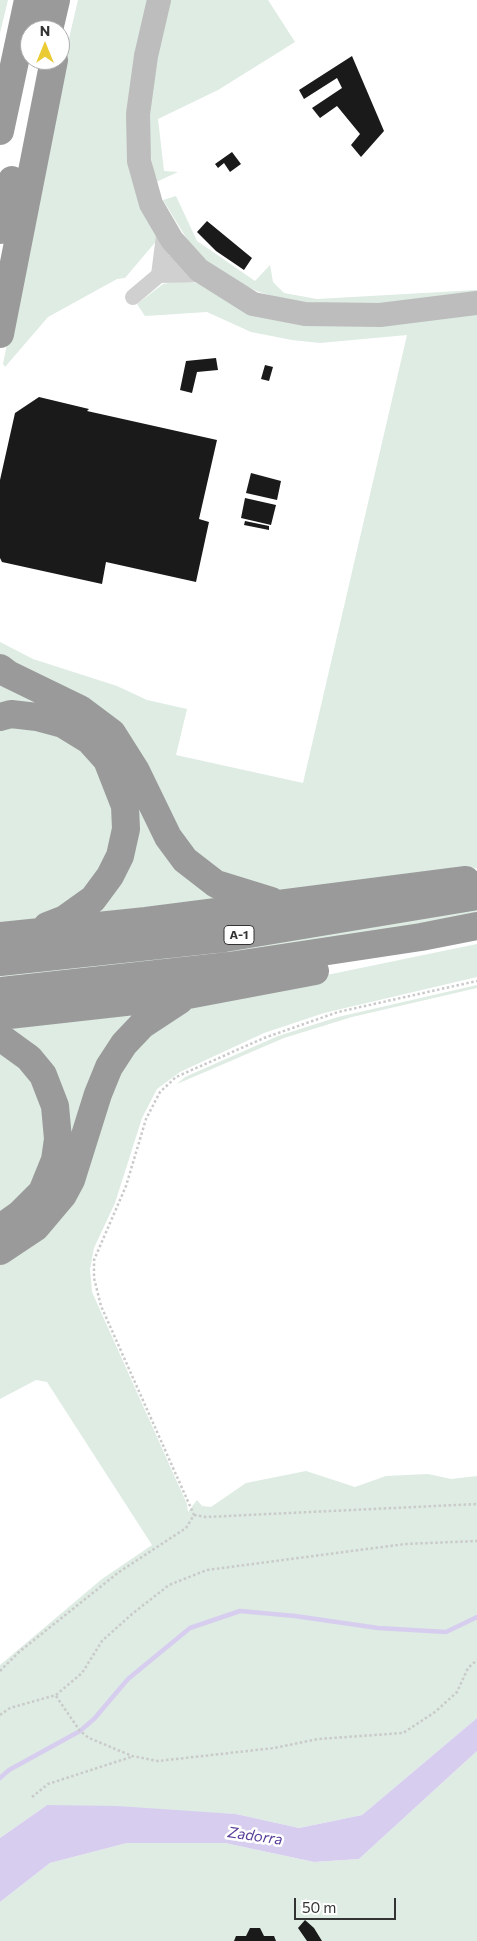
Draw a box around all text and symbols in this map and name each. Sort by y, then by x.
north arrow [20,20,70,70]
text: N [40,22,50,39]
road number: A-1 [224,926,254,944]
water label: Zadorra [226,1823,284,1849]
scale bar [297,1888,400,1920]
text: 50 m [302,1898,336,1916]

